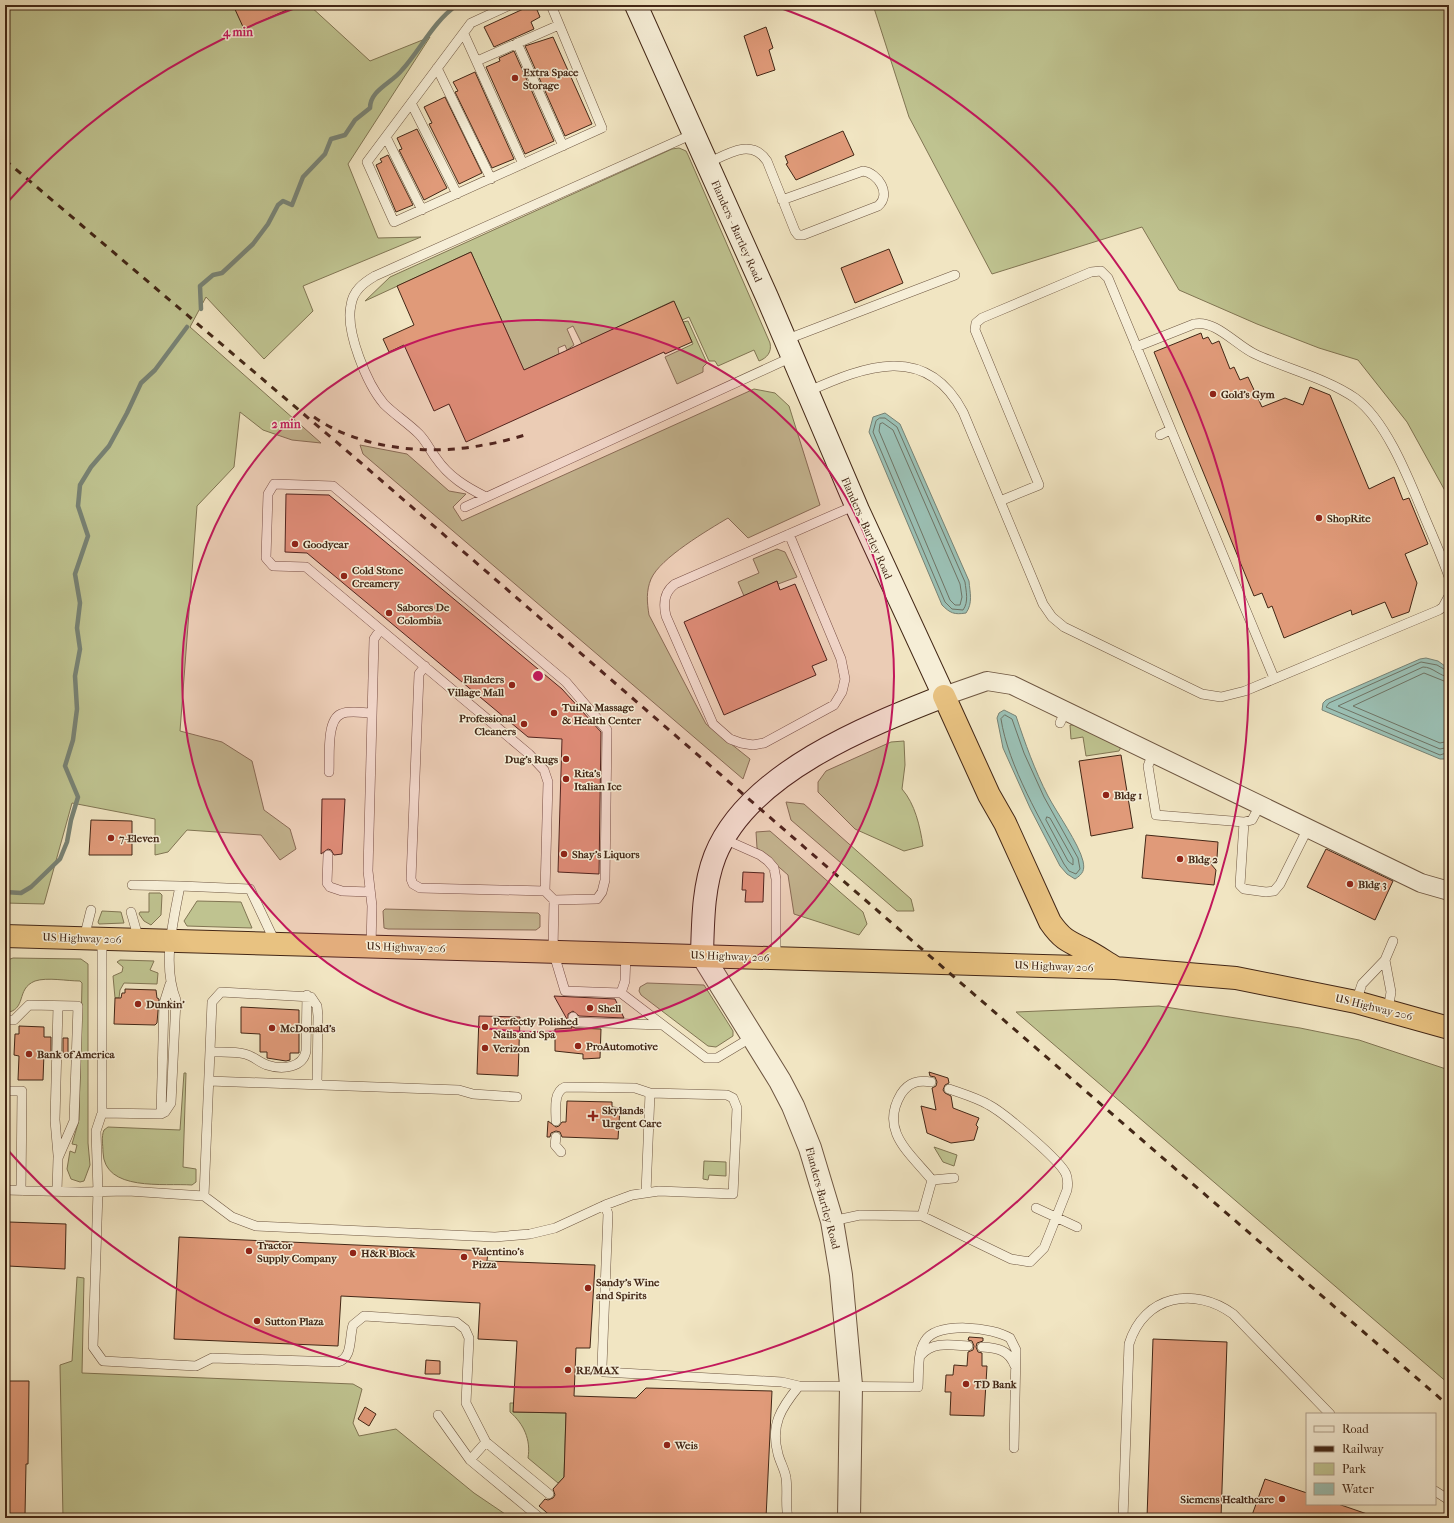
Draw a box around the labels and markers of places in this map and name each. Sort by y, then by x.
place label: Extra Space Storage [523,66,579,92]
marker: Extra Space Storage [510,73,520,83]
place label: Gold's Gym [1221,388,1275,401]
marker: Gold's Gym [1208,389,1218,399]
place label: ShopRite [1327,512,1371,525]
marker: ShopRite [1314,513,1324,523]
place label: Goodyear [303,538,349,551]
marker: Goodyear [290,539,300,549]
place label: Cold Stone Creamery [352,564,404,590]
marker: Cold Stone Creamery [339,571,349,581]
place label: Sabores De Colombia [397,601,450,627]
marker: Sabores De Colombia [384,608,394,618]
centre of rings [531,669,545,683]
place label: Flanders Village Mall [447,673,505,699]
marker: Flanders Village Mall [507,680,517,690]
place label: TuiNa Massage & Health Center [561,701,641,727]
marker: TuiNa Massage & Health Center [549,708,559,718]
place label: Professional Cleaners [459,712,517,738]
marker: Professional Cleaners [519,719,529,729]
place label: Dug's Rugs [504,753,558,766]
marker: Dug's Rugs [561,754,571,764]
place label: Rita's Italian Ice [574,767,622,793]
marker: Rita's Italian Ice [561,774,571,784]
place label: Bldg 1 [1114,789,1142,802]
marker: Bldg 1 [1101,790,1111,800]
place label: 7-Eleven [118,832,160,845]
marker: 7-Eleven [106,833,116,843]
place label: Shay's Liquors [572,848,639,861]
marker: Shay's Liquors [559,849,569,859]
place label: Bldg 2 [1188,853,1218,866]
marker: Bldg 2 [1175,854,1185,864]
place label: Bldg 3 [1358,878,1387,891]
marker: Bldg 3 [1345,879,1355,889]
place label: Dunkin' [145,998,185,1011]
marker: Dunkin' [133,999,143,1009]
place label: Shell [598,1002,622,1015]
marker: Shell [585,1003,595,1013]
place label: Perfectly Polished Nails and Spa [493,1015,579,1041]
place label: McDonald's [279,1022,335,1035]
marker: Perfectly Polished Nails and Spa [480,1022,490,1032]
marker: McDonald's [267,1023,277,1033]
place label: ProAutomotive [586,1040,658,1053]
marker: ProAutomotive [573,1041,583,1051]
place label: Verizon [492,1042,530,1055]
marker: Verizon [480,1043,490,1053]
place label: Bank of America [37,1048,116,1061]
marker: Bank of America [24,1049,34,1059]
place label: Skylands Urgent Care [601,1104,662,1130]
marker: Skylands Urgent Care [587,1110,599,1122]
place label: Tractor Supply Company [256,1239,338,1265]
place label: Valentino's Pizza [471,1245,524,1271]
marker: Tractor Supply Company [244,1246,254,1256]
place label: H&R Block [361,1247,416,1260]
marker: H&R Block [348,1248,358,1258]
marker: Valentino's Pizza [459,1252,469,1262]
place label: Sandy's Wine and Spirits [596,1276,660,1302]
marker: Sandy's Wine and Spirits [583,1283,593,1293]
place label: Sutton Plaza [265,1315,325,1328]
marker: Sutton Plaza [252,1316,262,1326]
place label: RE/MAX [576,1364,620,1377]
marker: RE/MAX [563,1365,573,1375]
place label: TD Bank [973,1378,1017,1391]
marker: TD Bank [961,1379,971,1389]
place label: Weis [674,1439,698,1452]
marker: Weis [662,1440,672,1450]
place label: Siemens Healthcare [1180,1493,1275,1506]
marker: Siemens Healthcare [1277,1494,1287,1504]

